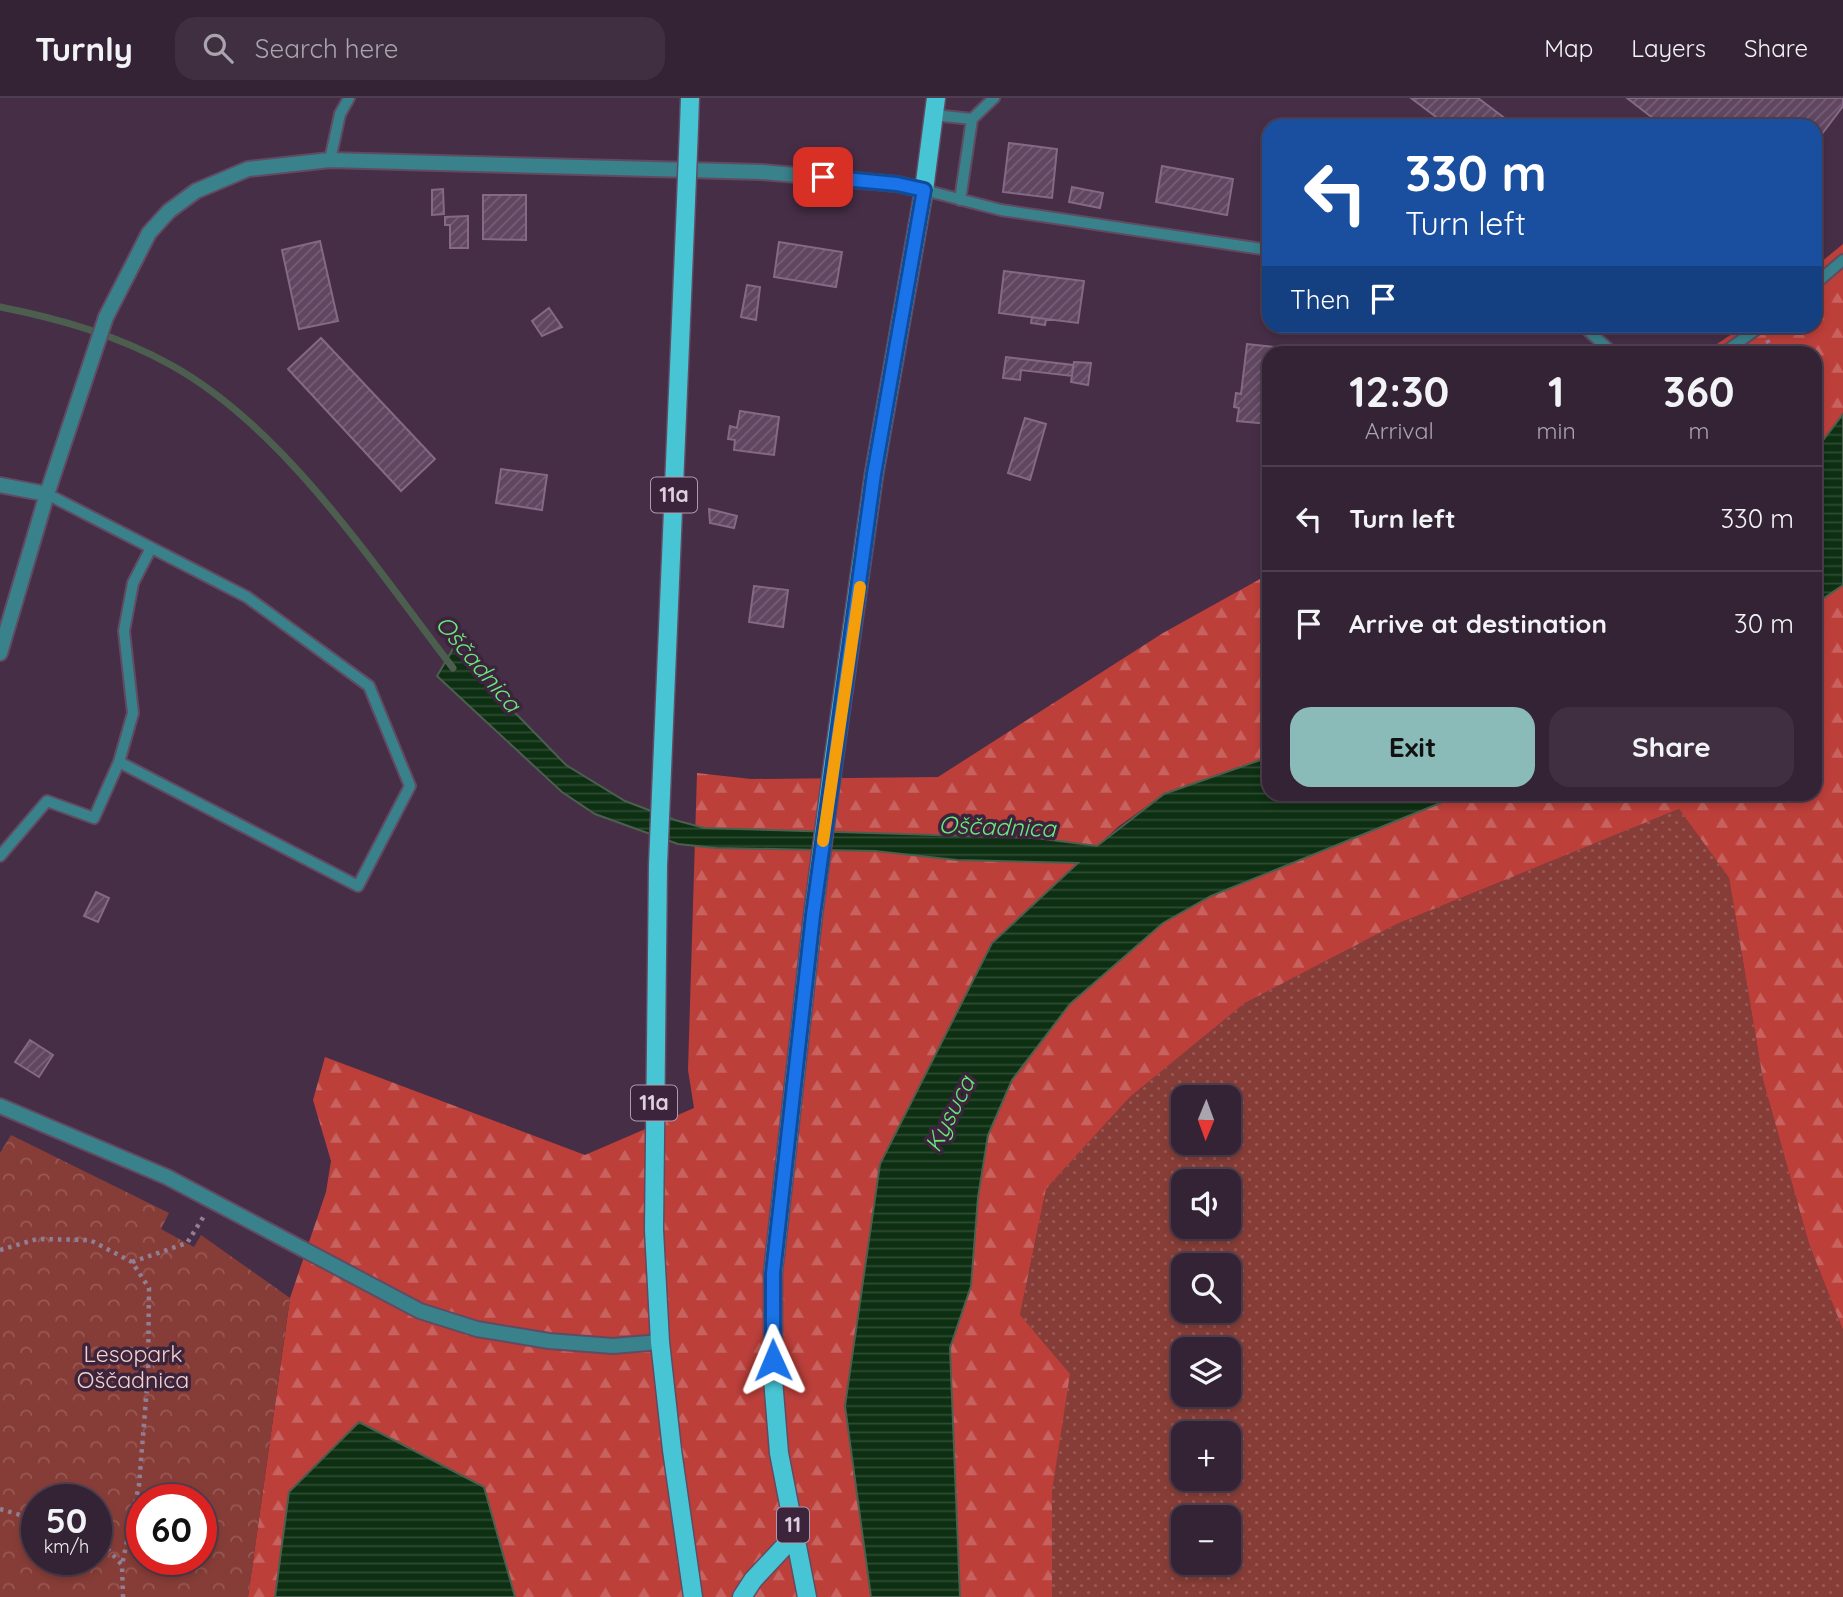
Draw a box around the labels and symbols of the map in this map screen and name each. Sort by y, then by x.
pin [793,147,853,207]
road number: 11a [651,478,697,512]
water label: Oščadnica [430,609,529,719]
water label: Oščadnica [938,809,1058,843]
water label: Kysuca [917,1069,982,1156]
north arrow [1171,1085,1241,1155]
road number: 11a [631,1086,677,1121]
position arrow [736,1323,810,1397]
park label: Lesopark Oščadnica [77,1339,189,1394]
speed limit sign: 60 [126,1484,217,1575]
road number: 11 [777,1508,809,1542]

